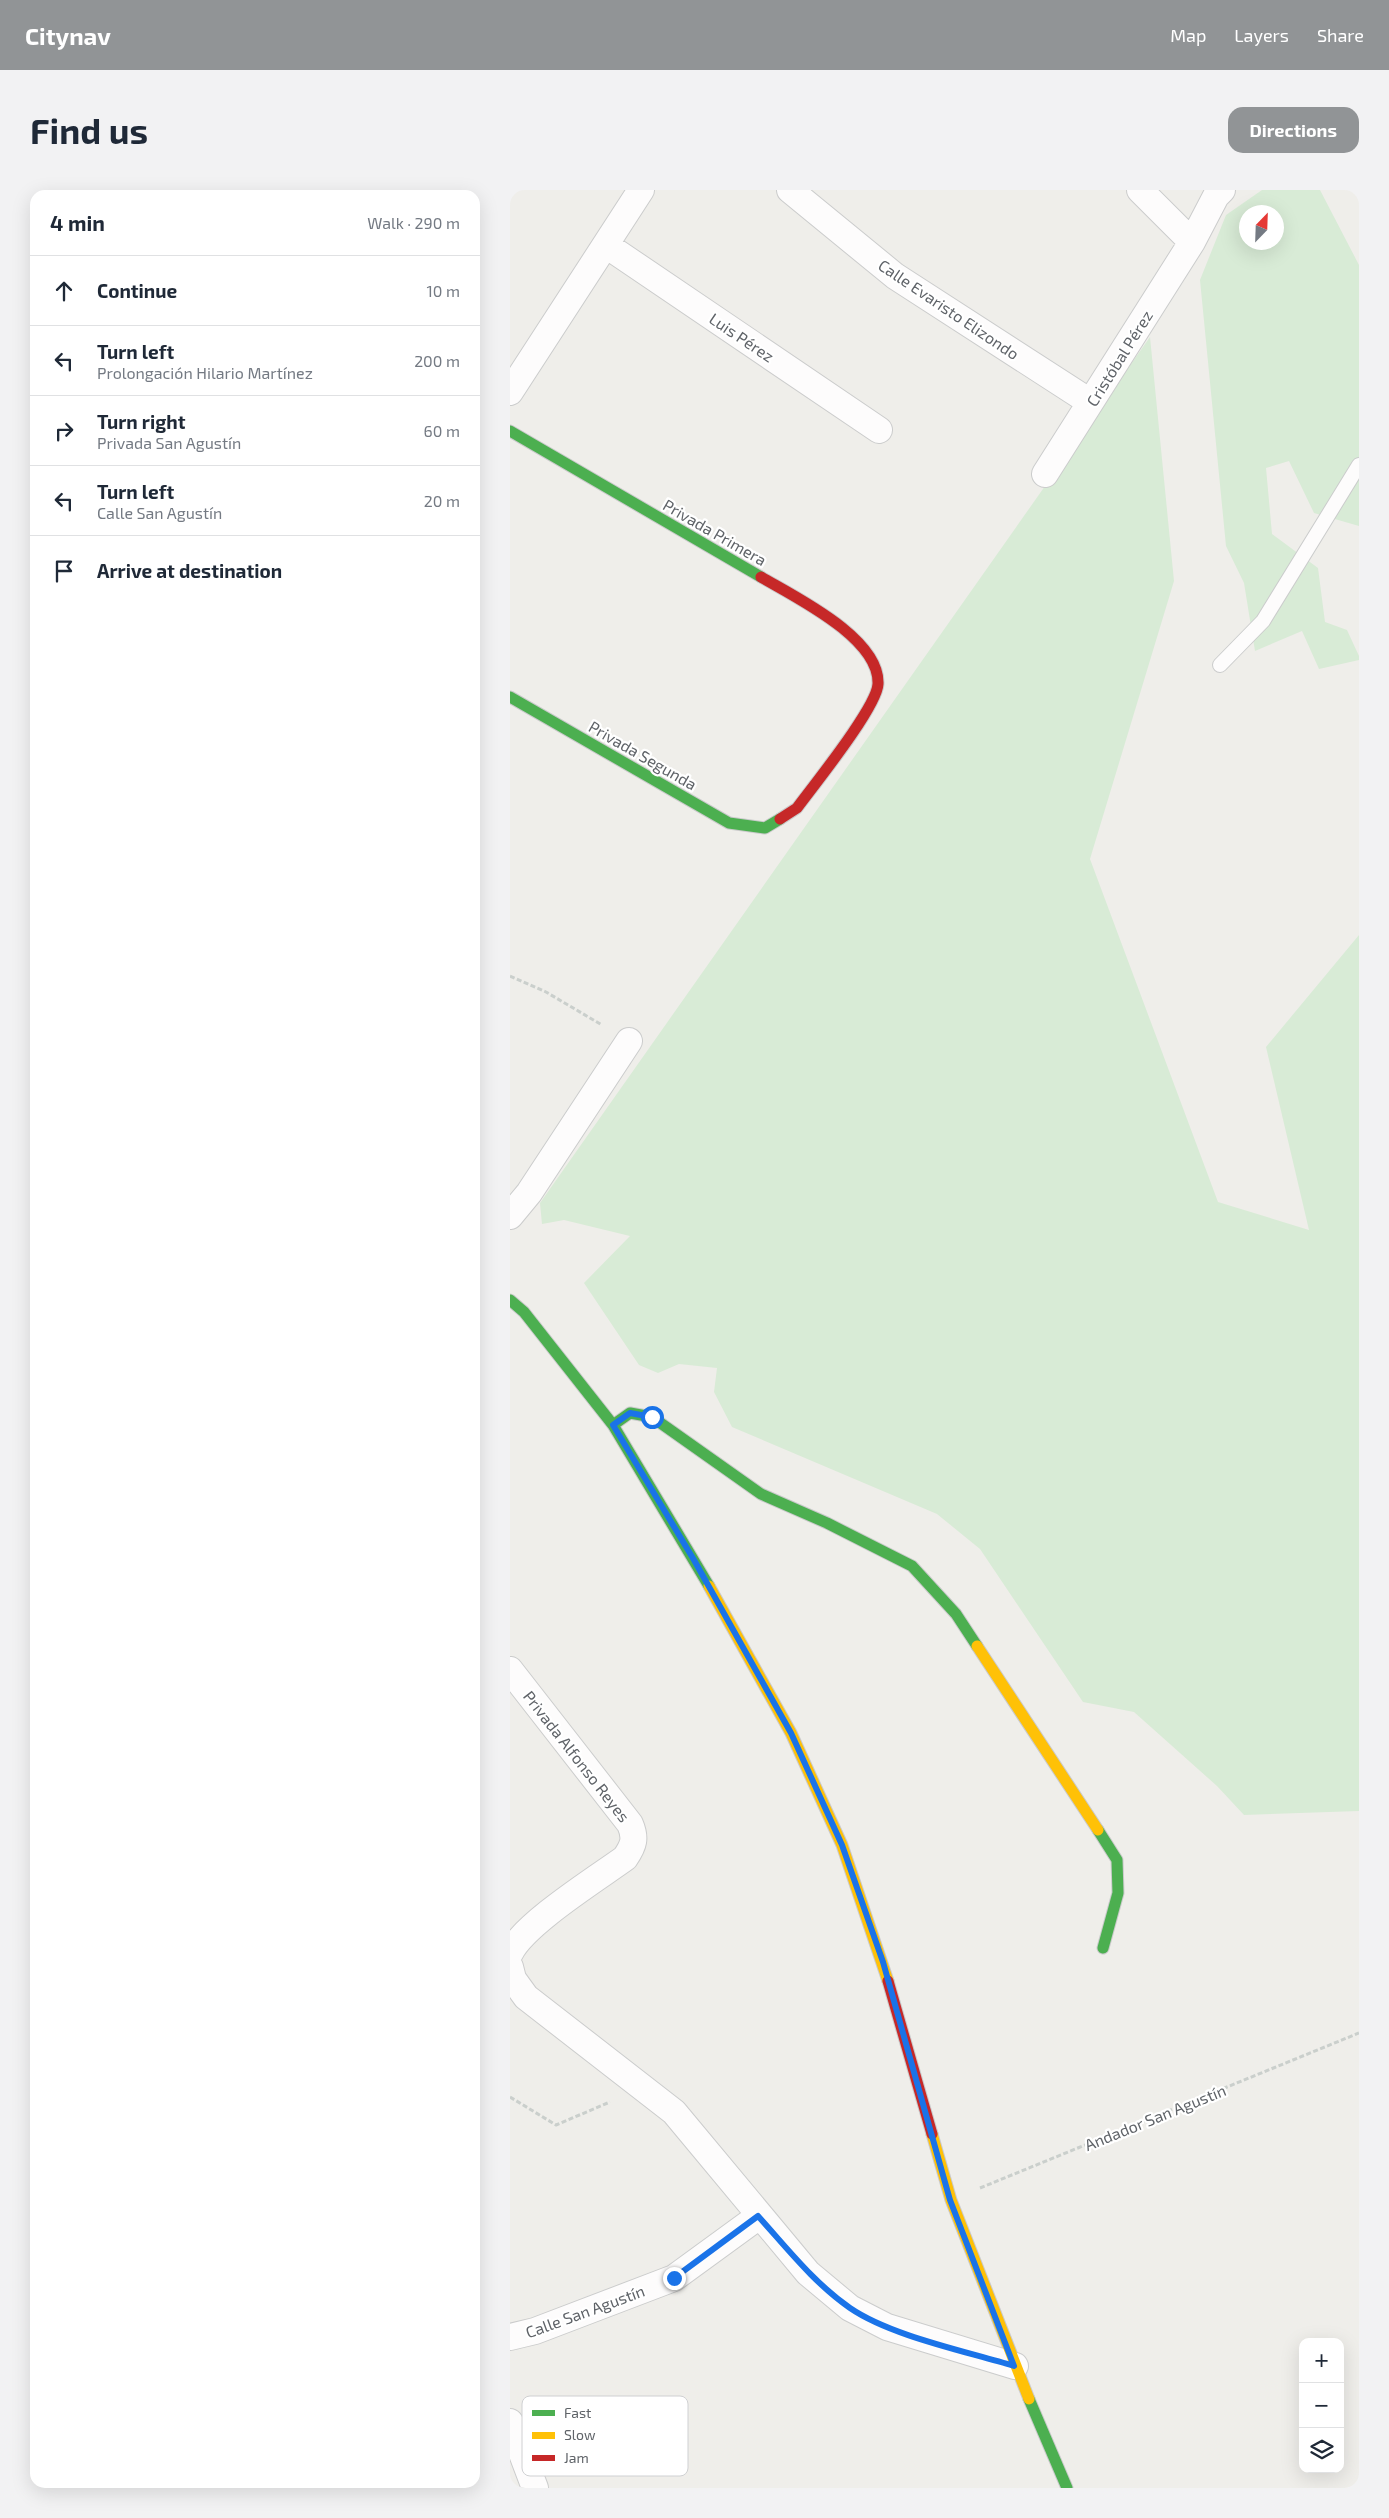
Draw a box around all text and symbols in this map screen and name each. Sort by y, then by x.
text: Citynav [25,21,111,50]
text: Map [1170,24,1206,46]
text: Layers [1234,24,1289,46]
text: Share [1317,24,1364,46]
button: Directions [1228,107,1359,153]
text: Find us [30,109,148,151]
north arrow [1239,205,1284,250]
text: 4 min [50,210,105,235]
text: Walk · 290 m [367,213,460,232]
street label: Calle Evaristo Elizondo [875,255,1023,363]
icon: ahead [50,277,78,305]
text: Continue [97,279,177,302]
text: 10 m [426,281,460,300]
street label: Cristóbal Pérez [1082,307,1156,409]
street label: Luis Pérez [706,308,778,366]
text: Turn left [97,340,174,363]
icon: left [50,347,78,375]
text: 200 m [414,351,460,370]
text: Prolongación Hilario Martínez [97,363,313,382]
text: Turn right [97,410,185,433]
icon: right [50,417,78,445]
text: 60 m [424,421,460,440]
text: Privada San Agustín [97,433,241,452]
text: Turn left [97,480,174,503]
icon: left [50,487,78,515]
text: 20 m [424,491,460,510]
street label: Privada Primera [660,495,770,569]
text: Calle San Agustín [97,503,222,522]
icon: arrive [50,557,78,585]
text: Arrive at destination [97,559,282,582]
street label: Privada Segunda [586,716,700,794]
route start [641,1406,664,1429]
street label: Privada Alfonso Reyes [520,1687,634,1825]
street label: Andador San Agustín [1082,2080,1228,2154]
route end [663,2267,686,2290]
street label: Calle San Agustín [523,2281,647,2341]
map controls [1299,2338,1344,2473]
button: + [1299,2338,1344,2383]
button: − [1299,2383,1344,2428]
legend [522,2396,688,2476]
text: Fast [564,2404,591,2421]
text: Slow [564,2426,596,2443]
button: layers [1299,2428,1344,2473]
text: Jam [564,2449,589,2466]

